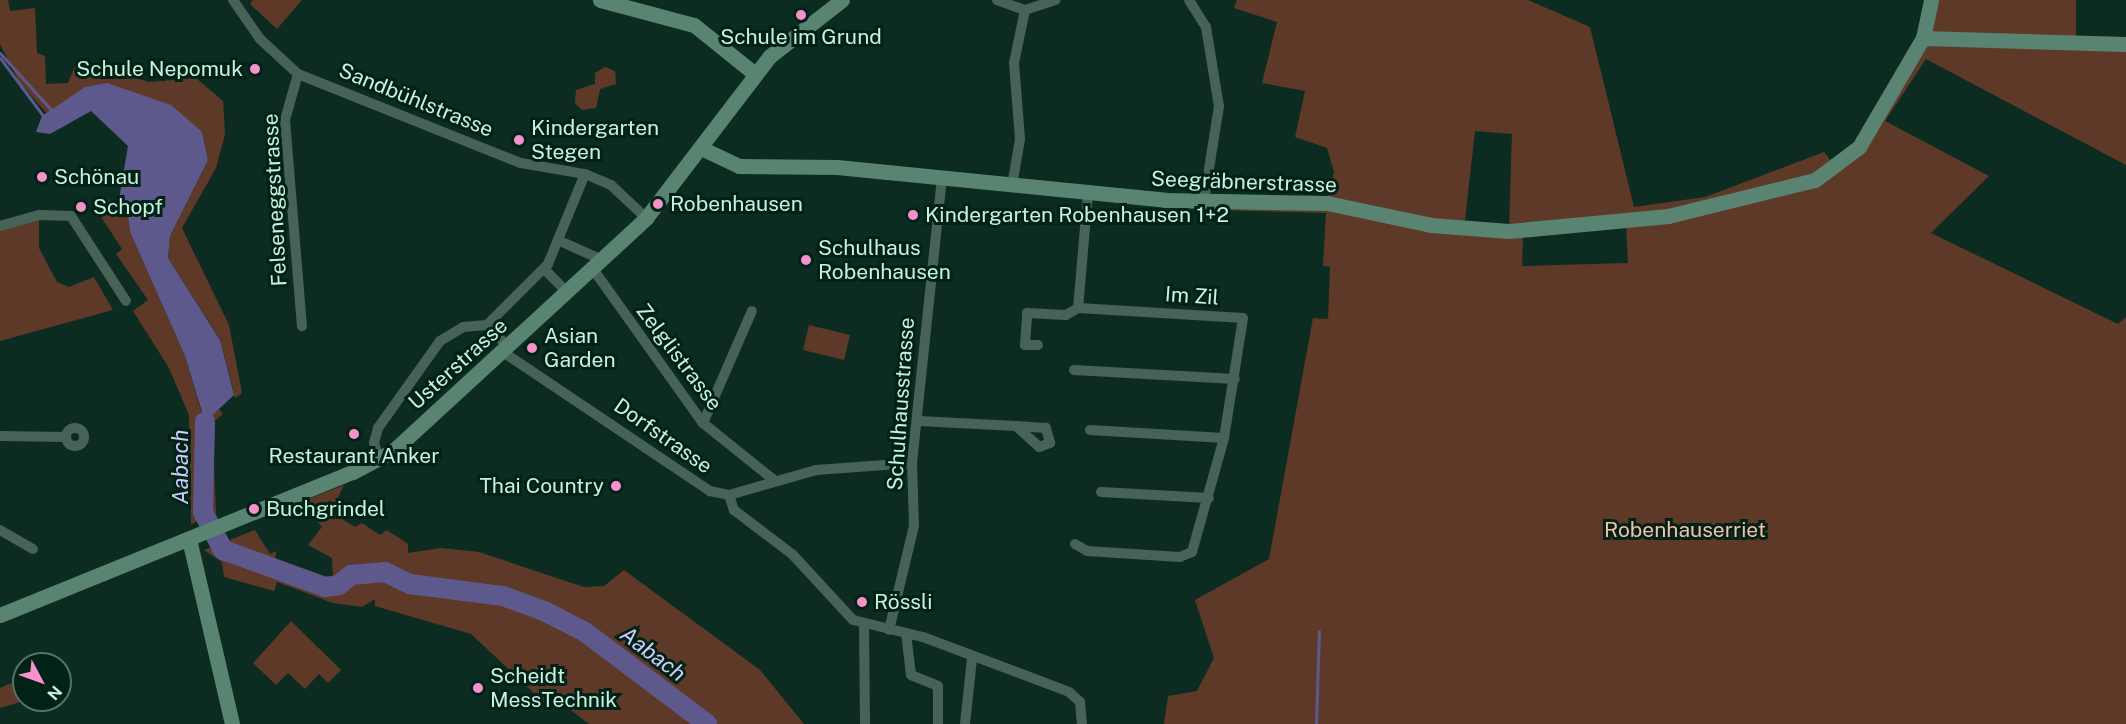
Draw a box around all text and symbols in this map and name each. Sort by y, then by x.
marker: Schule im Grund [794,8,808,22]
place label: Schule im Grund [720,24,882,50]
place label: Schule Nepomuk [76,56,243,82]
street label: Sandbühlstrasse [335,58,497,142]
marker: Schule Nepomuk [248,62,262,76]
street label: Felseneggstrasse [258,113,292,287]
place label: Kindergarten Stegen [531,115,659,165]
marker: Kindergarten Stegen [512,133,526,147]
place label: Schönau [54,164,139,190]
street label: Seegräbnerstrasse [1151,166,1337,198]
marker: Schönau [35,170,49,184]
place label: Robenhausen [670,191,803,217]
place label: Schopf [93,194,163,220]
marker: Robenhausen [651,197,665,211]
marker: Schopf [74,200,88,214]
place label: Kindergarten Robenhausen 1+2 [925,202,1229,228]
marker: Kindergarten Robenhausen 1+2 [906,208,920,222]
place label: Schulhaus Robenhausen [818,235,951,285]
marker: Schulhaus Robenhausen [799,253,813,267]
street label: Im Zil [1164,282,1220,310]
street label: Zelglistrasse [631,299,727,415]
street label: Usterstrasse [403,313,513,415]
street label: Schulhausstrasse [882,317,920,491]
place label: Asian Garden [544,323,616,373]
marker: Asian Garden [525,341,539,355]
street label: Dorfstrasse [609,393,717,479]
marker: Restaurant Anker [347,427,361,441]
water label: Aabach [168,430,194,504]
place label: Restaurant Anker [269,443,439,469]
place label: Thai Country [479,473,604,499]
marker: Thai Country [609,479,623,493]
place label: Buchgrindel [266,496,385,522]
marker: Buchgrindel [247,502,261,516]
park label: Robenhauserriet [1604,517,1766,543]
place label: Rössli [874,589,932,615]
marker: Rössli [855,595,869,609]
water label: Aabach [615,621,691,687]
north arrow [12,652,72,712]
place label: Scheidt MessTechnik [490,663,617,713]
marker: Scheidt MessTechnik [471,681,485,695]
text: N [43,682,66,704]

